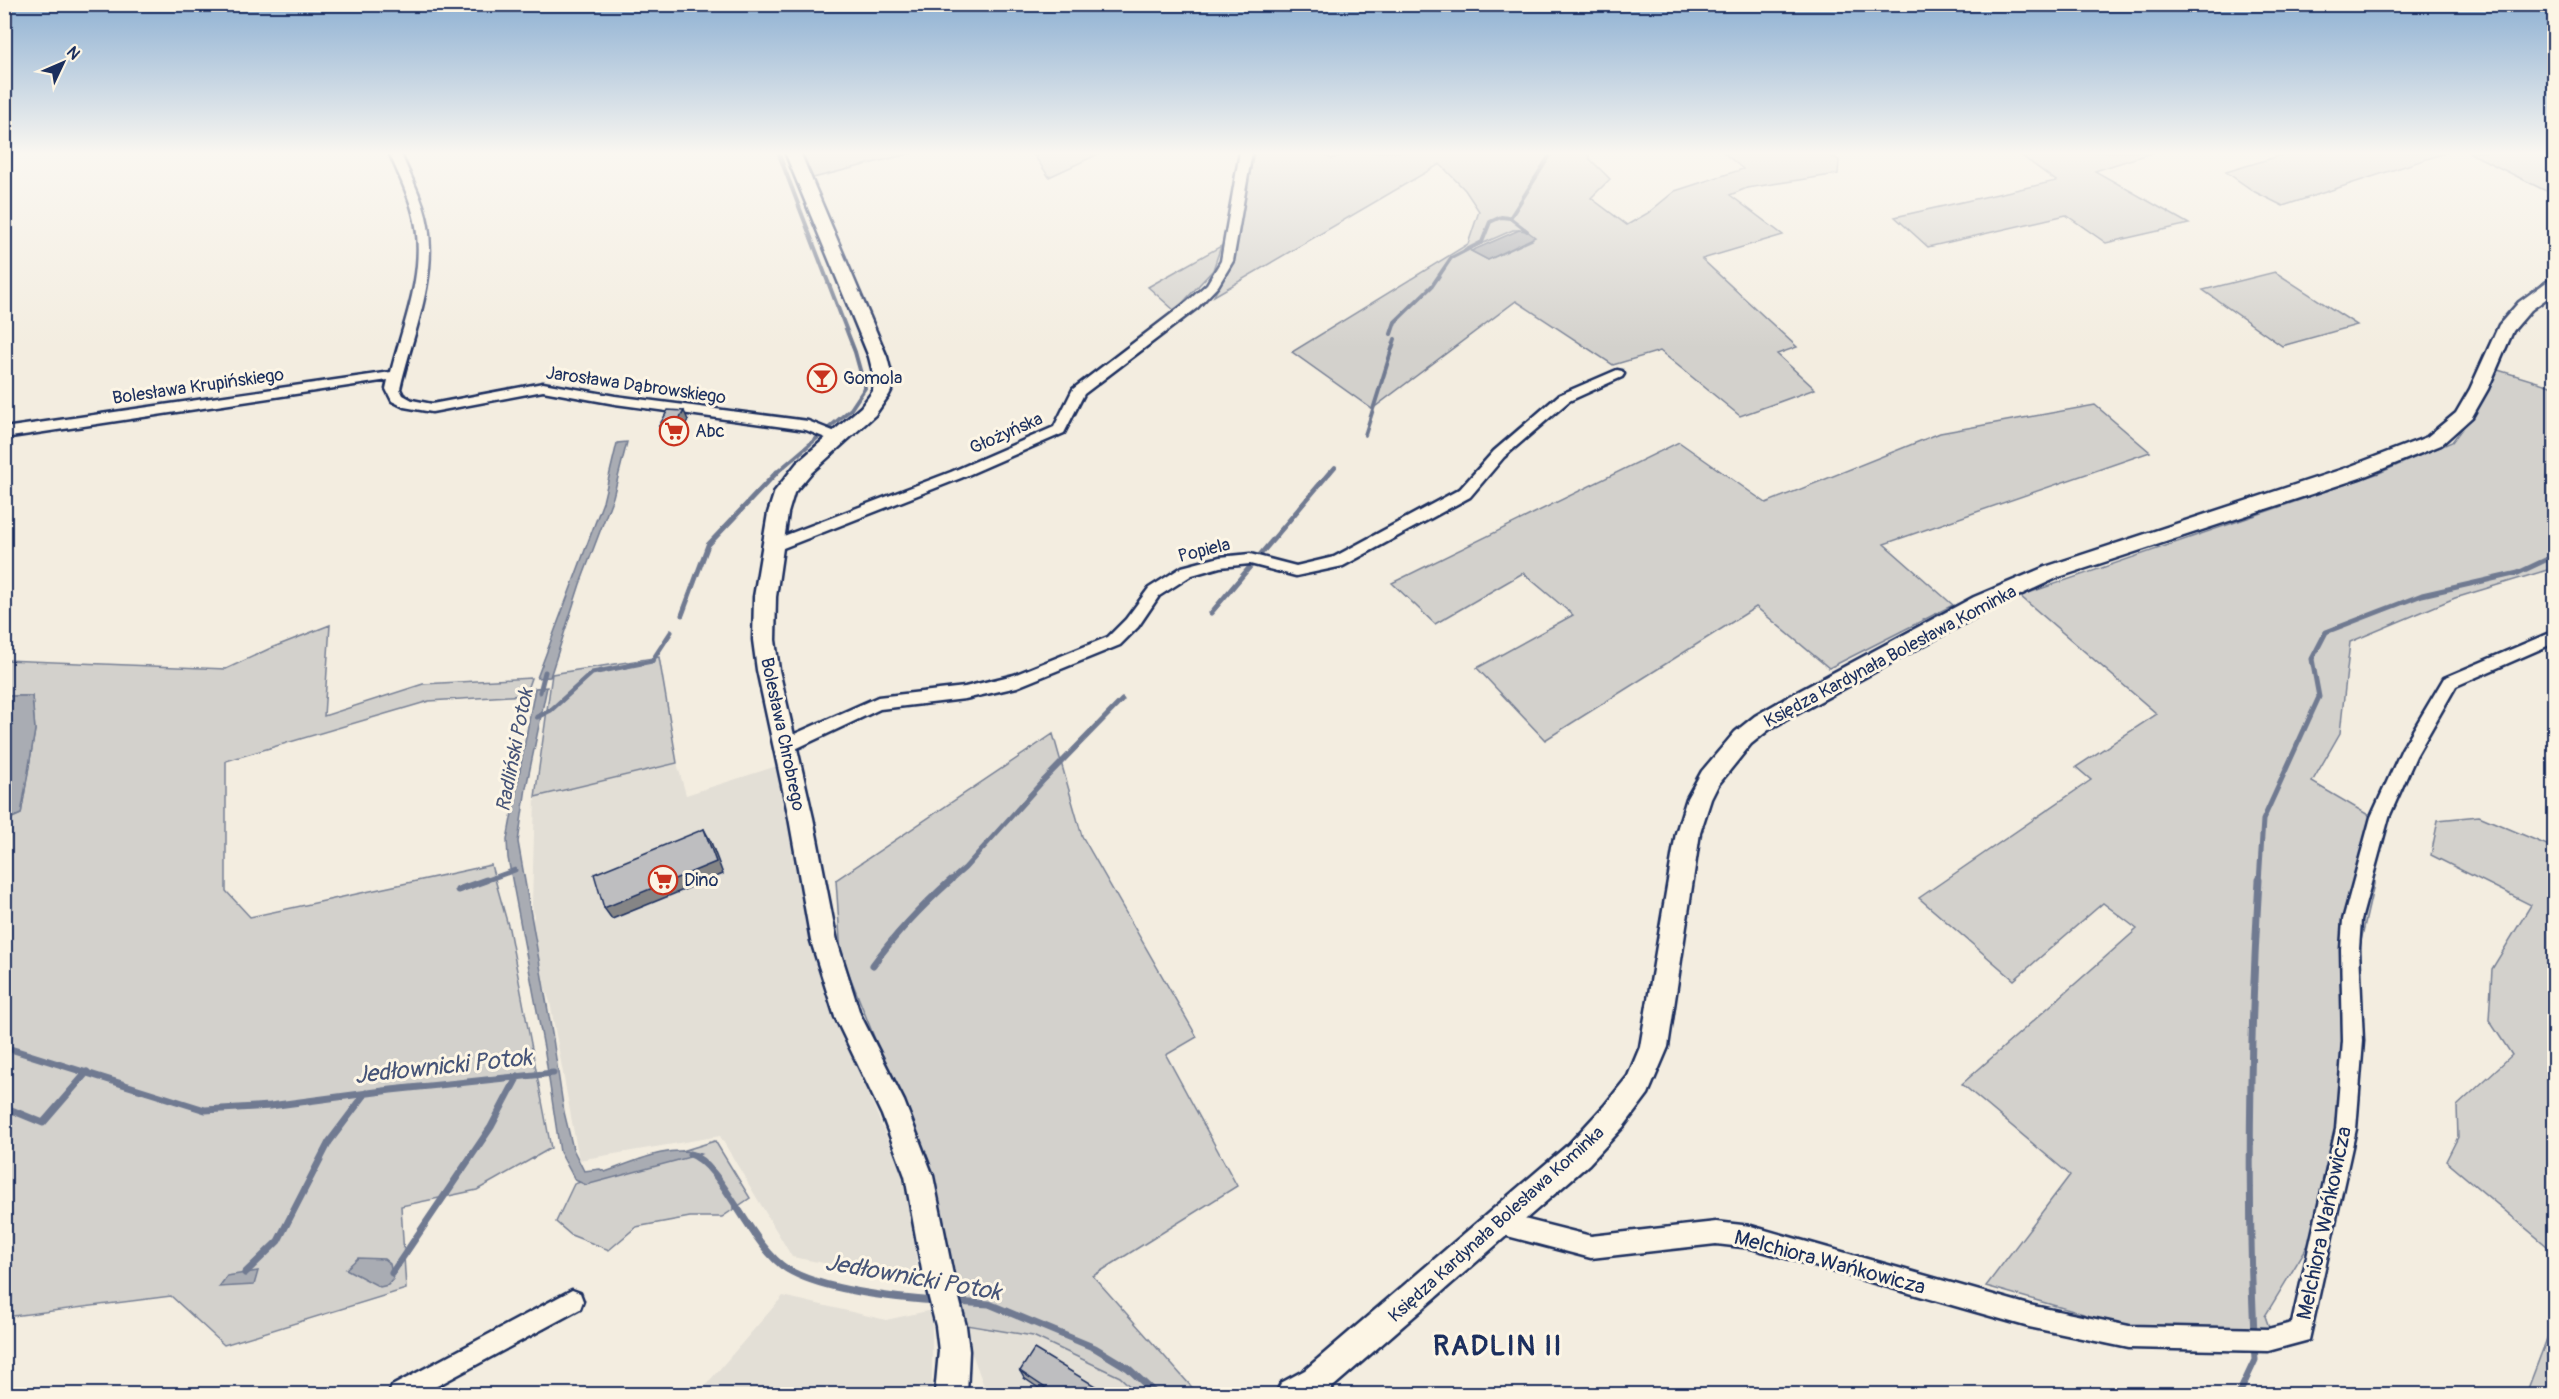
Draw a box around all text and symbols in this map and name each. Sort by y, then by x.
north arrow [33,33,93,93]
text: N [62,42,84,64]
street label: Jarosława Dąbrowskiego [544,361,728,410]
bar icon: Gomola [806,362,838,394]
street label: Bolesława Krupińskiego [111,363,286,410]
place label: Gomola [843,367,902,390]
street label: Głożyńska [966,407,1046,460]
supermarket icon: Abc [658,415,690,447]
place label: Abc [695,420,725,443]
street label: Popiela [1176,533,1233,568]
street label: Księdza Kardynała Bolesława Kominka [1760,580,2020,733]
street label: Bolesława Chrobrego [755,655,810,813]
water label: Radliński Potok [490,685,539,814]
supermarket icon: Dino [647,864,679,896]
place label: Dino [684,869,719,892]
water label: Jedłownicki Potok [353,1043,535,1090]
street label: Księdza Kardynała Bolesława Kominka [1384,1121,1609,1327]
street label: Melchiora Wańkowicza [2291,1124,2358,1322]
street label: Melchiora Wańkowicza [1731,1224,1928,1301]
water label: Jedłownicki Potok [823,1248,1005,1308]
district label: RADLIN II [1433,1329,1563,1364]

